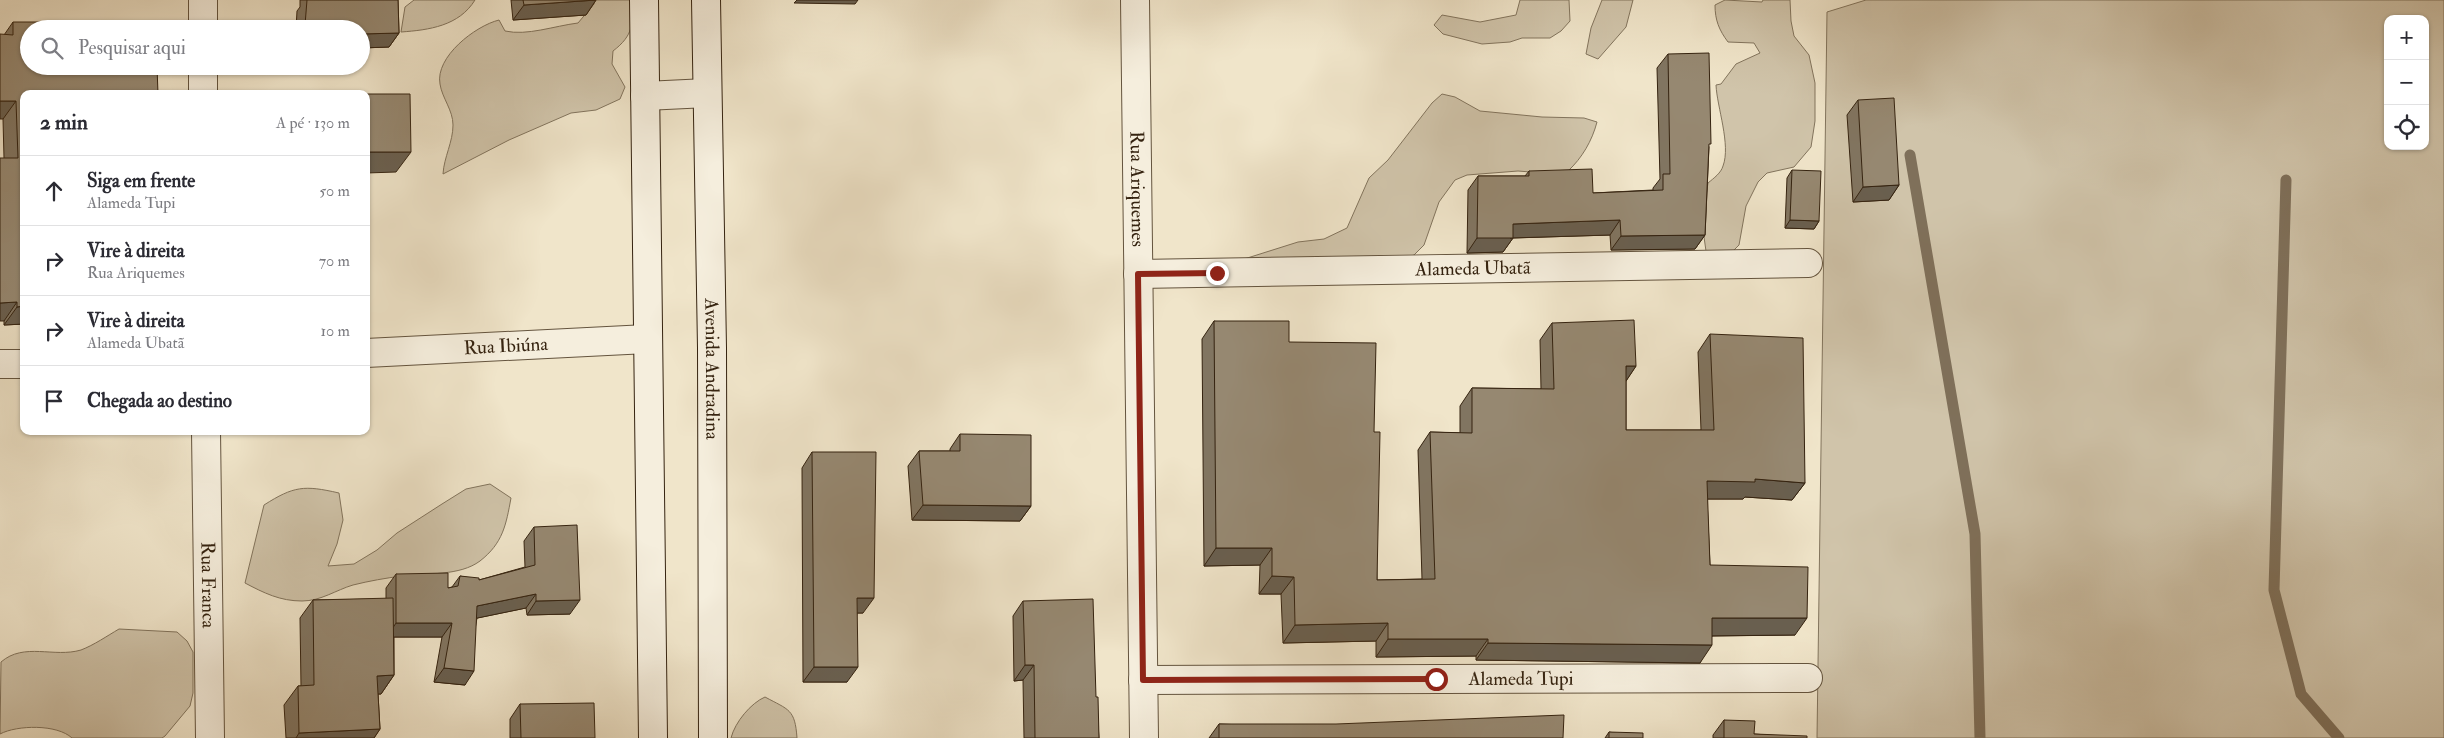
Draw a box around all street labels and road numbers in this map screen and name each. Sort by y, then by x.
street label: Rua Ariquemes [1125,131,1150,247]
street label: Alameda Ubatã [1414,256,1531,281]
street label: Avenida Andradina [699,297,724,440]
street label: Rua Ibiúna [463,332,549,360]
street label: Rua Franca [195,542,221,629]
street label: Alameda Tupi [1467,667,1574,692]

